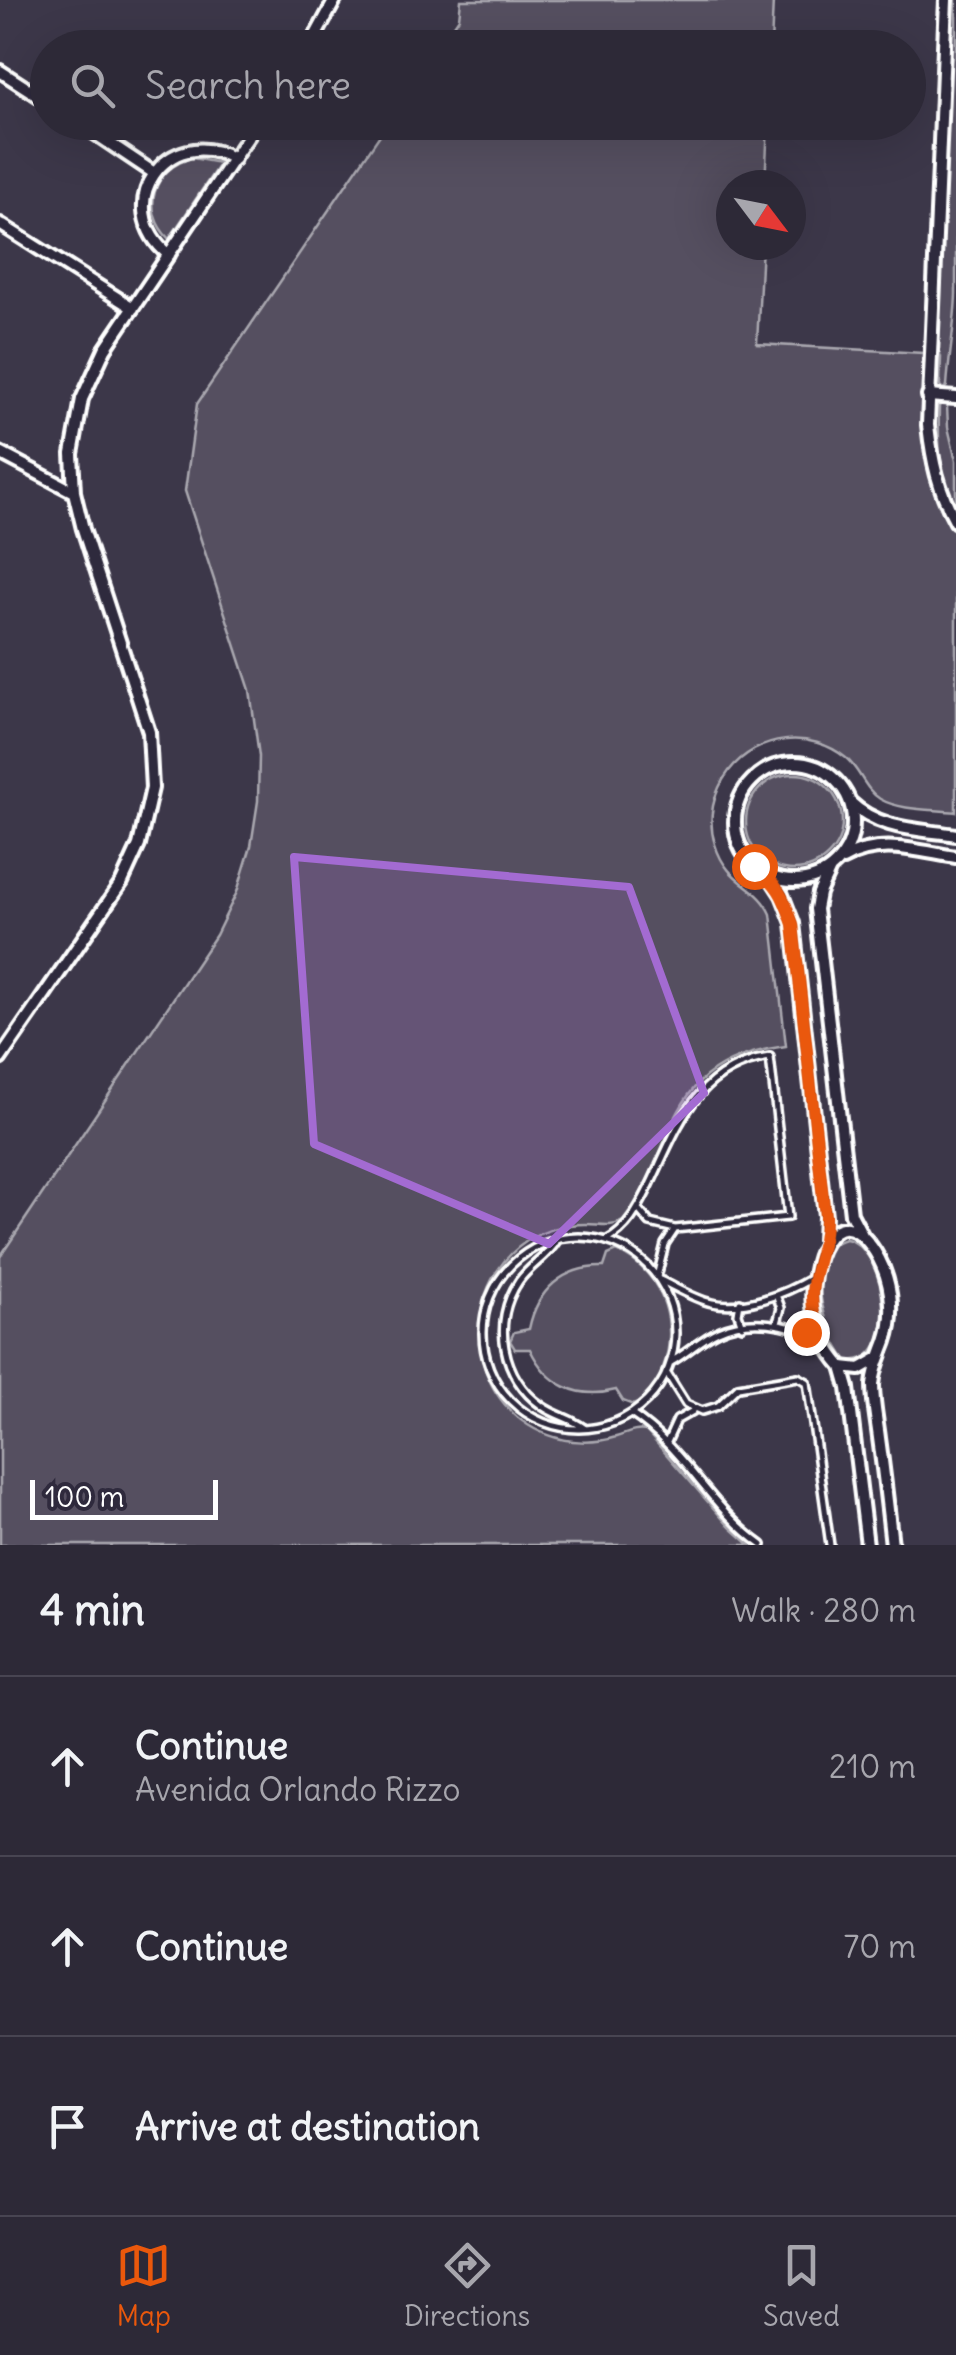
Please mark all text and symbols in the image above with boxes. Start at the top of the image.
search box [30,30,926,140]
icon: search [65,58,120,113]
text: Search here [145,62,351,109]
north arrow [716,170,806,260]
route start [732,844,778,890]
route end [784,1310,830,1356]
scale bar [30,1475,218,1520]
text: 100 m [45,1479,124,1515]
text: 4 min [40,1584,145,1636]
text: Walk · 280 m [731,1590,916,1631]
text: Continue [135,1722,288,1769]
icon: ahead [40,1739,95,1794]
text: 210 m [829,1746,916,1787]
text: Avenida Orlando Rizzo [135,1769,461,1810]
icon: ahead [40,1919,95,1974]
text: Continue [135,1923,288,1970]
text: 70 m [844,1926,916,1967]
icon: arrive [40,2099,95,2154]
text: Arrive at destination [135,2103,480,2150]
tab: Map [116,2238,171,2334]
tab: Directions [404,2238,530,2334]
tab: Saved [763,2238,840,2334]

